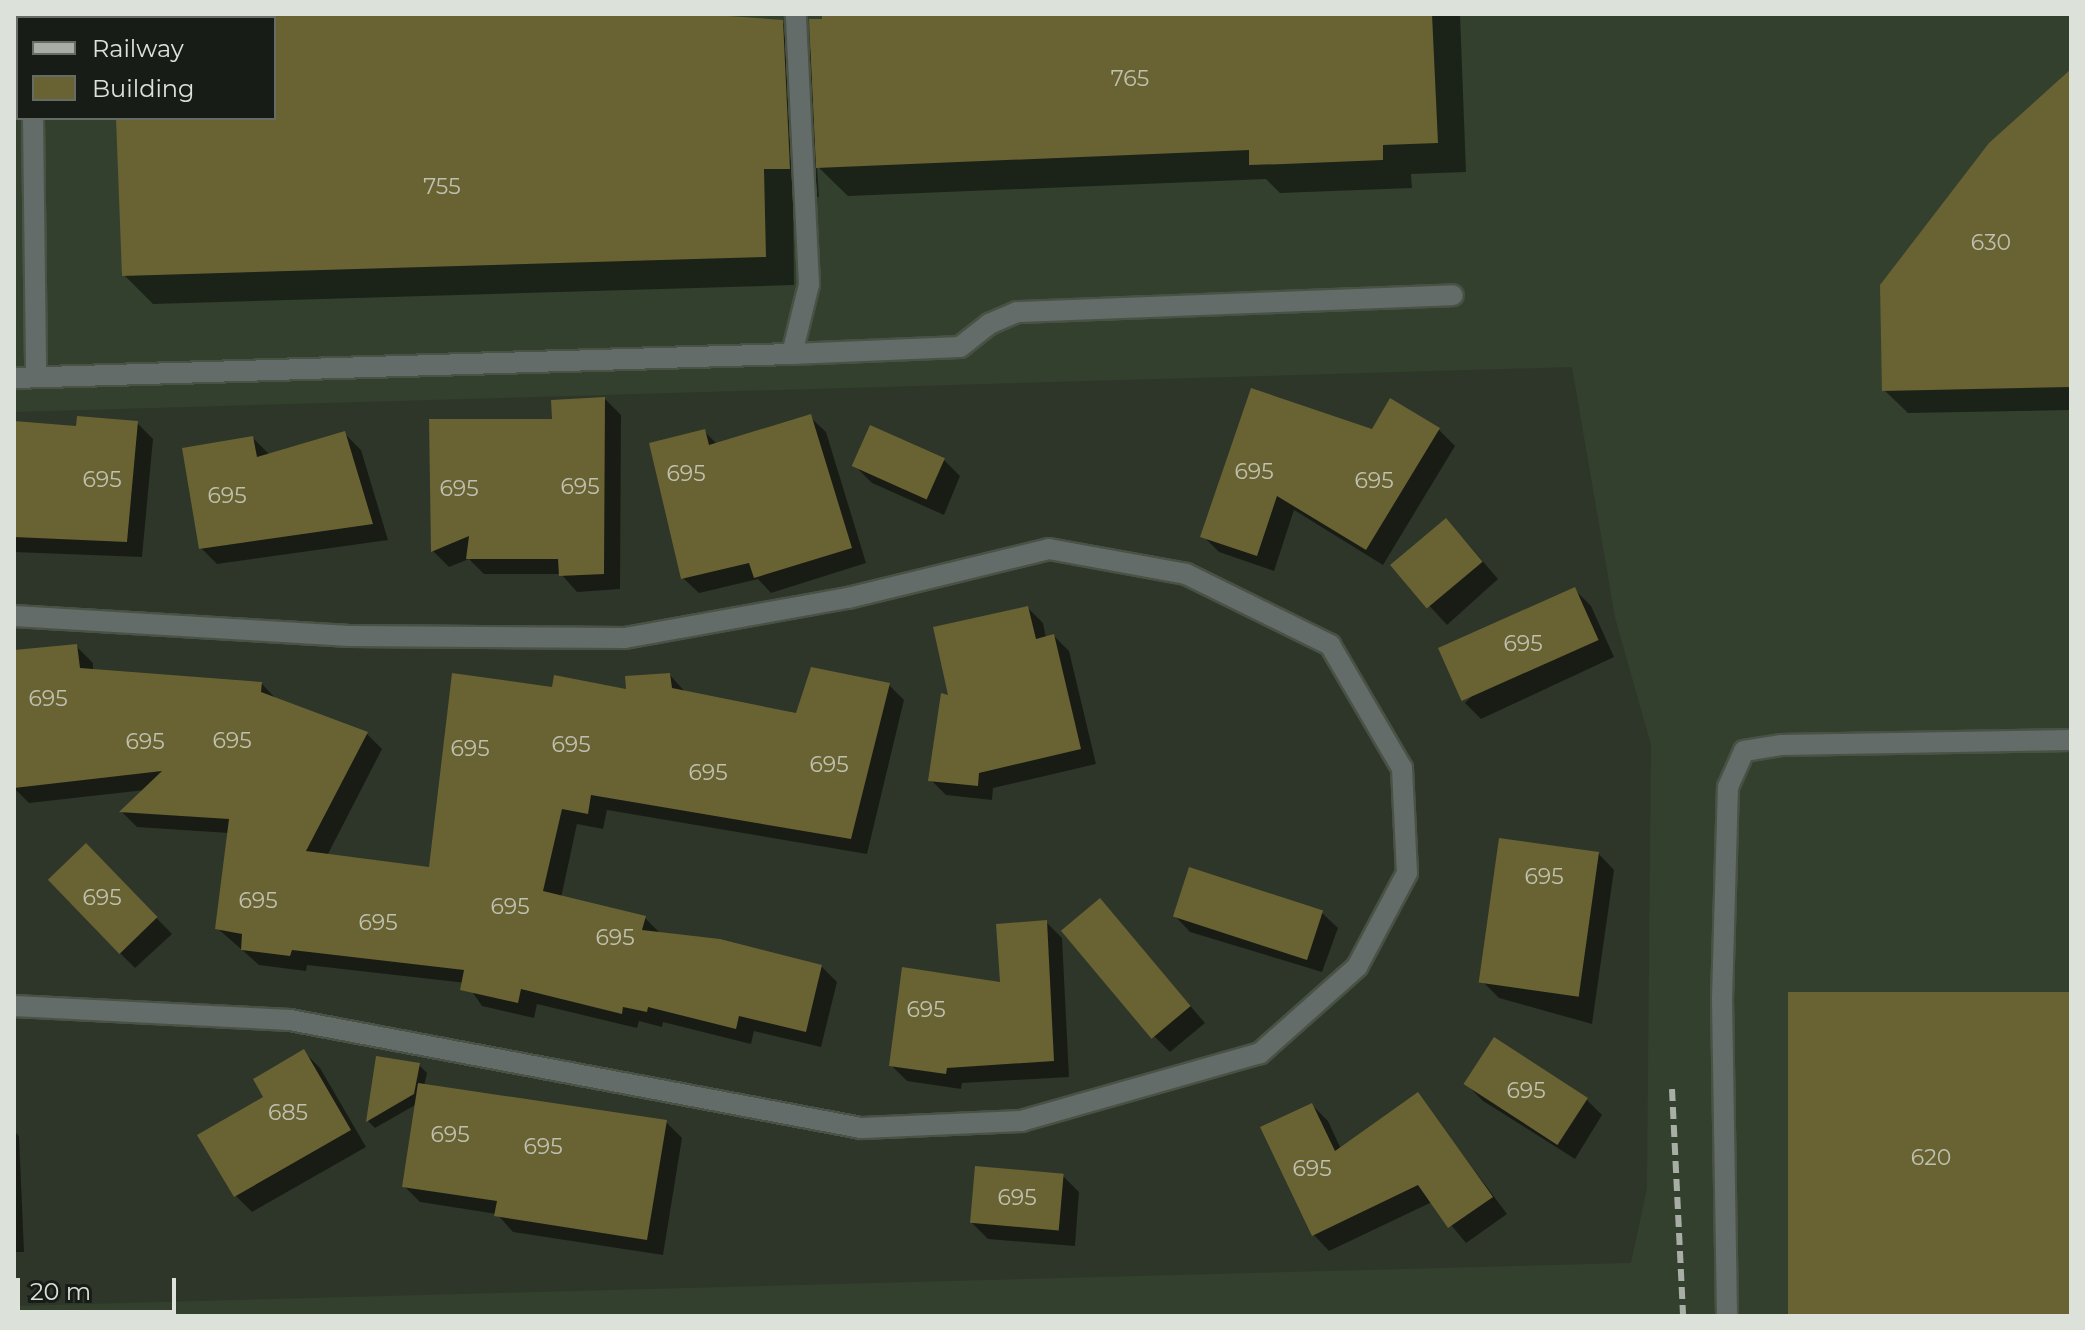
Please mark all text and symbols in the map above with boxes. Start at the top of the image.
legend [16,16,276,120]
text: Railway [92,34,184,63]
house number: 765 [1111,66,1149,92]
text: Building [92,74,195,103]
house number: 755 [423,174,461,200]
house number: 630 [1971,230,2011,256]
house number: 695 [1234,459,1274,485]
house number: 695 [666,461,706,487]
house number: 695 [82,467,122,493]
house number: 695 [1354,468,1394,494]
house number: 695 [560,474,600,500]
house number: 695 [439,476,479,502]
house number: 695 [207,483,247,509]
house number: 695 [1503,631,1543,657]
house number: 695 [28,686,68,712]
house number: 695 [212,728,252,754]
house number: 695 [125,729,165,755]
house number: 695 [551,732,591,758]
house number: 695 [450,736,490,762]
house number: 695 [809,752,849,778]
house number: 695 [688,760,728,786]
house number: 695 [1524,864,1564,890]
house number: 695 [82,885,122,911]
house number: 695 [238,888,278,914]
house number: 695 [490,894,530,920]
house number: 695 [358,910,398,936]
house number: 695 [595,925,635,951]
house number: 695 [906,997,946,1023]
house number: 695 [1506,1078,1546,1104]
house number: 685 [268,1100,308,1126]
house number: 695 [430,1122,470,1148]
house number: 695 [523,1134,563,1160]
house number: 620 [1911,1145,1951,1171]
house number: 695 [1292,1156,1332,1182]
house number: 695 [997,1185,1037,1211]
scale bar [20,1262,180,1312]
text: 20 m [30,1277,91,1306]

